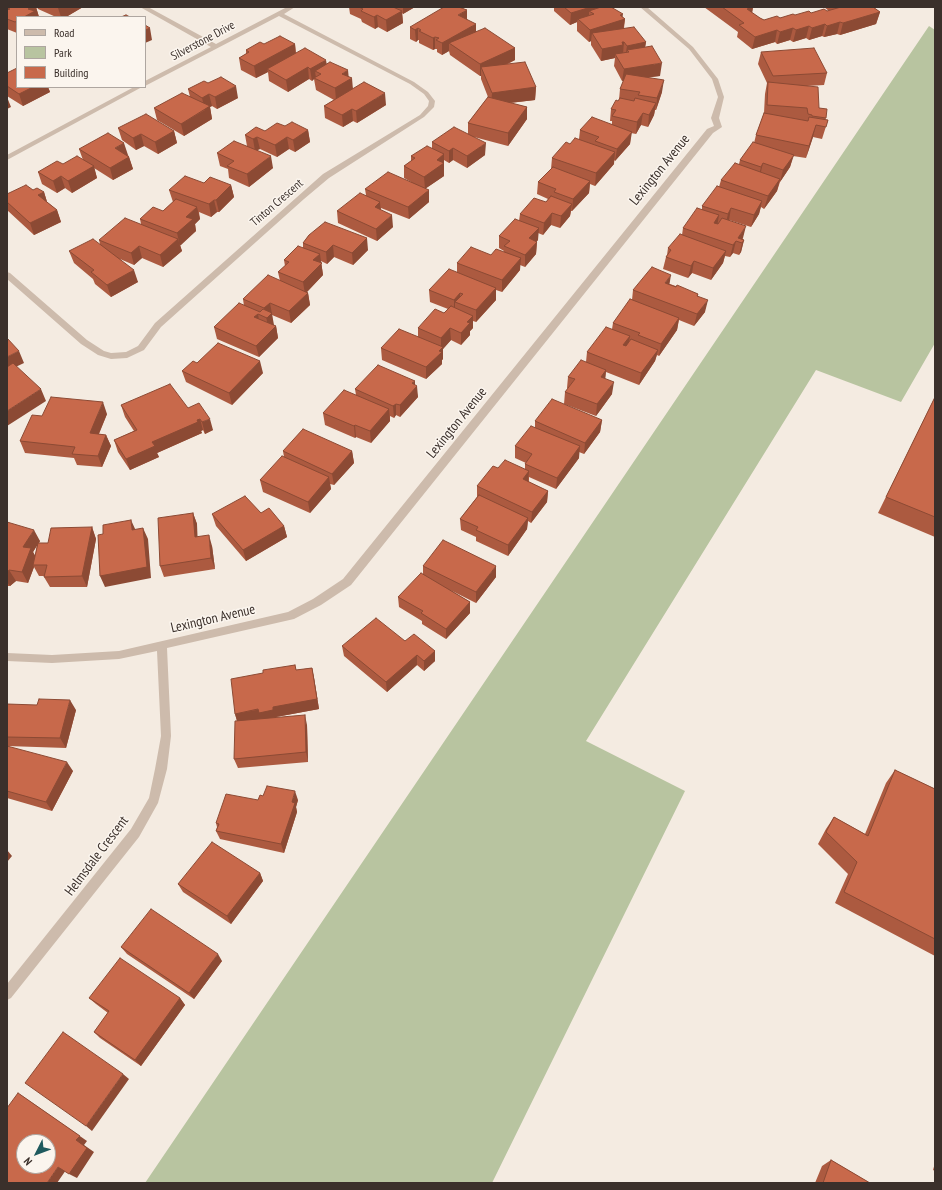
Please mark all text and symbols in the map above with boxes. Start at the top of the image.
legend [16,16,146,88]
street label: Silverstone Drive [169,18,237,64]
text: Road [54,25,74,40]
text: Park [54,45,72,60]
text: Building [54,65,89,80]
street label: Lexington Avenue [626,131,694,209]
street label: Tinton Crescent [248,176,306,230]
street label: Lexington Avenue [423,384,491,462]
street label: Lexington Avenue [169,601,257,637]
street label: Helmsdale Crescent [62,813,132,899]
north arrow [16,1134,56,1174]
text: N [21,1154,35,1168]

